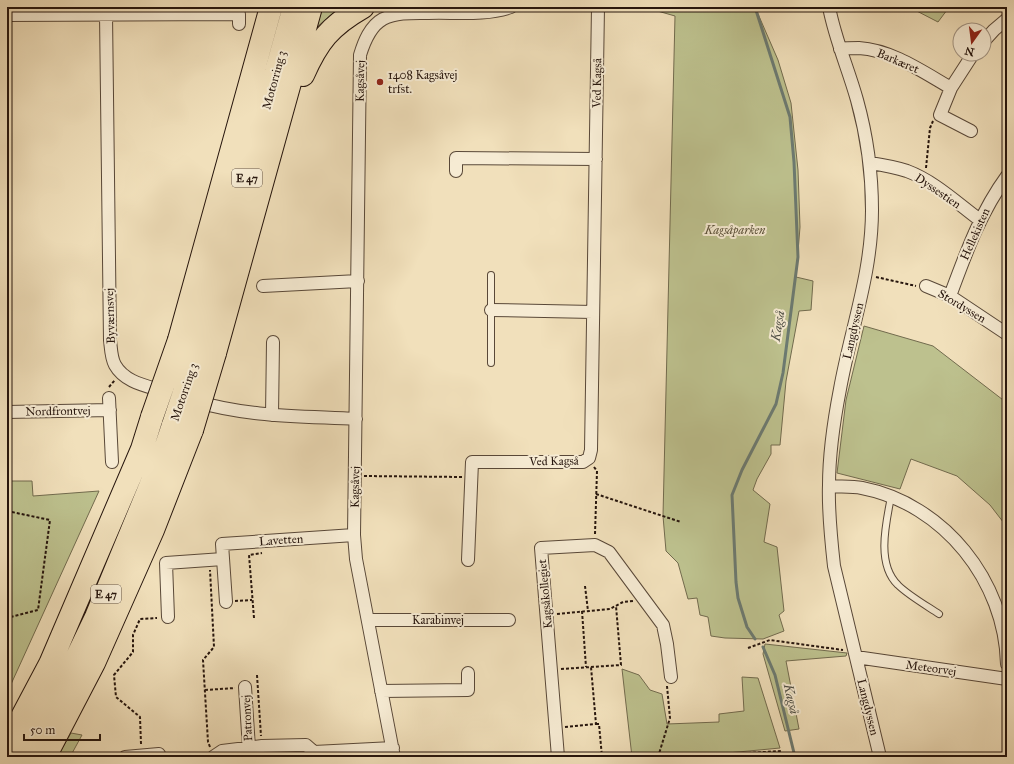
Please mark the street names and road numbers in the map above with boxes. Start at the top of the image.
street label: Barkæret [875,46,922,76]
street label: Motorring 3 [259,49,290,111]
street label: Ved Kagså [590,57,605,109]
street label: Kagsåvej [353,60,368,102]
road number: E 47 [232,169,262,187]
street label: Dyssestien [912,171,964,212]
street label: Hellekisten [957,205,993,262]
street label: Stordyssen [935,286,989,326]
street label: Byværnsvej [102,288,118,344]
street label: Langdyssen [840,301,867,361]
street label: Motorring 3 [168,361,201,423]
street label: Nordfrontvej [25,403,91,419]
street label: Ved Kagså [528,454,580,469]
street label: Kagsåvej [348,466,363,508]
street label: Lavetten [258,531,304,549]
street label: Kagsåkollegiet [535,558,556,629]
road number: E 47 [91,585,121,603]
street label: Karabinvej [412,613,464,627]
street label: Meteorvej [905,658,957,678]
street label: Langdyssen [853,677,882,737]
street label: Patronvej [239,694,255,742]

